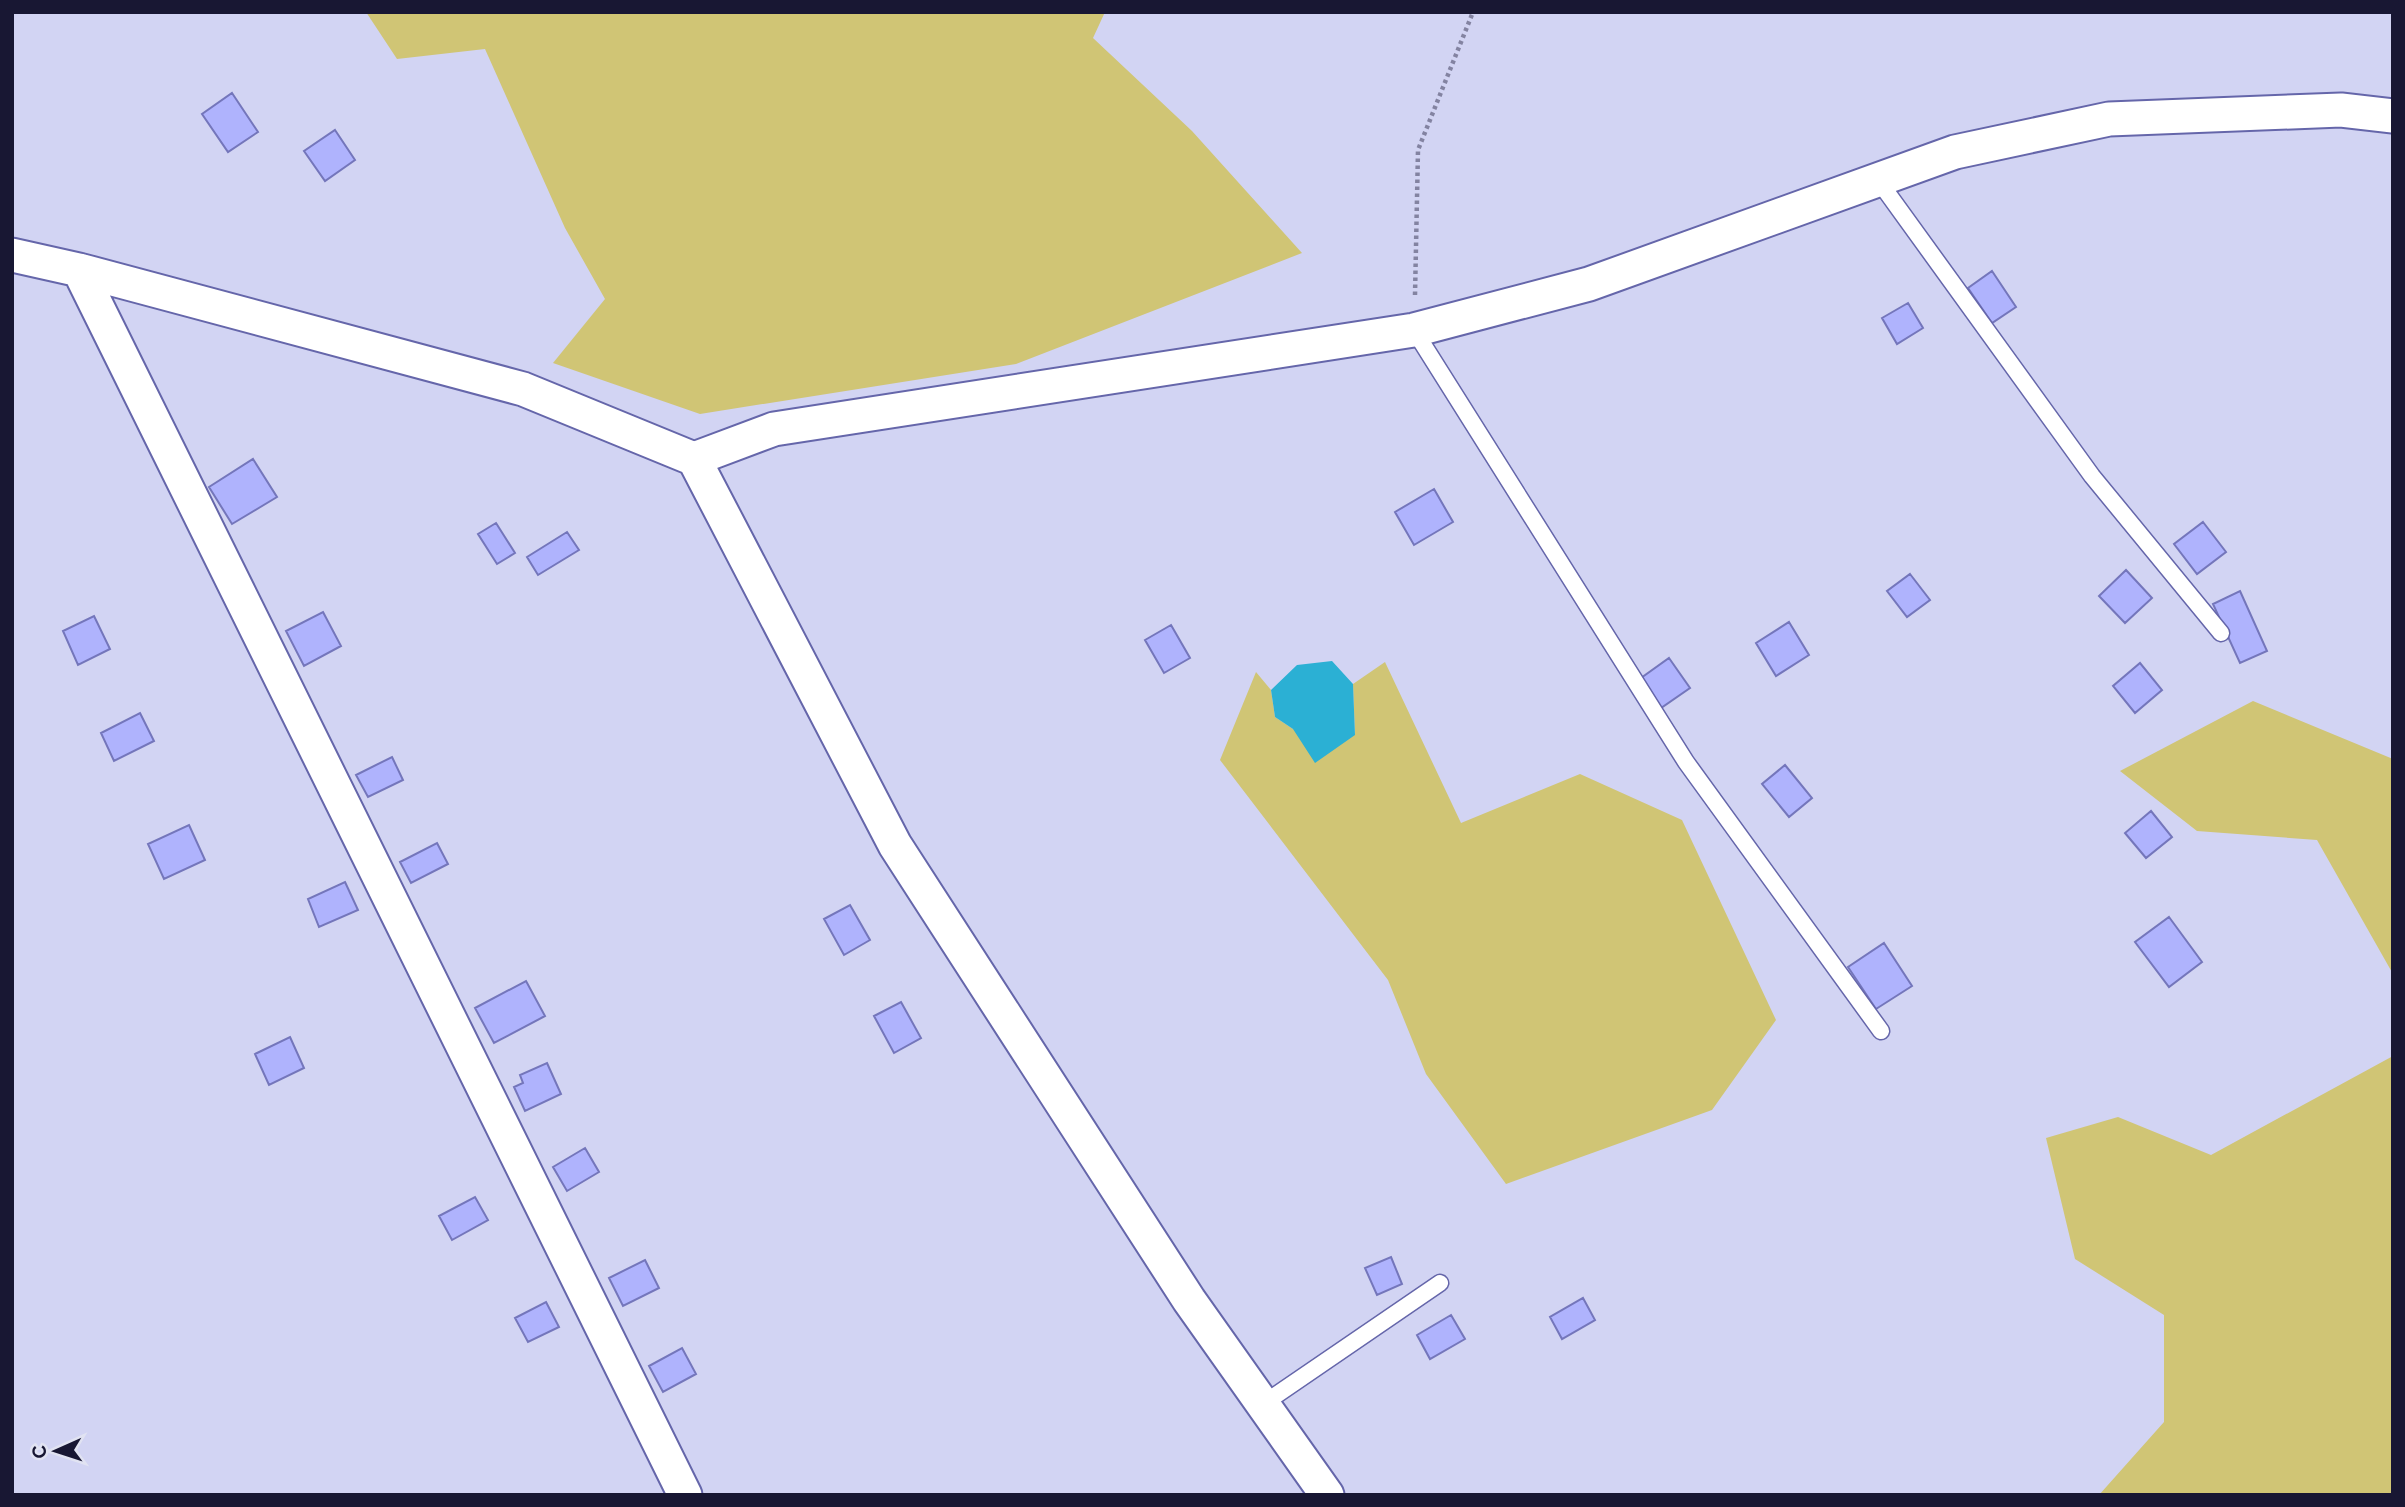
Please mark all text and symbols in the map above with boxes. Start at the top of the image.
north arrow [21,1416,91,1486]
text: С [28,1445,50,1459]

